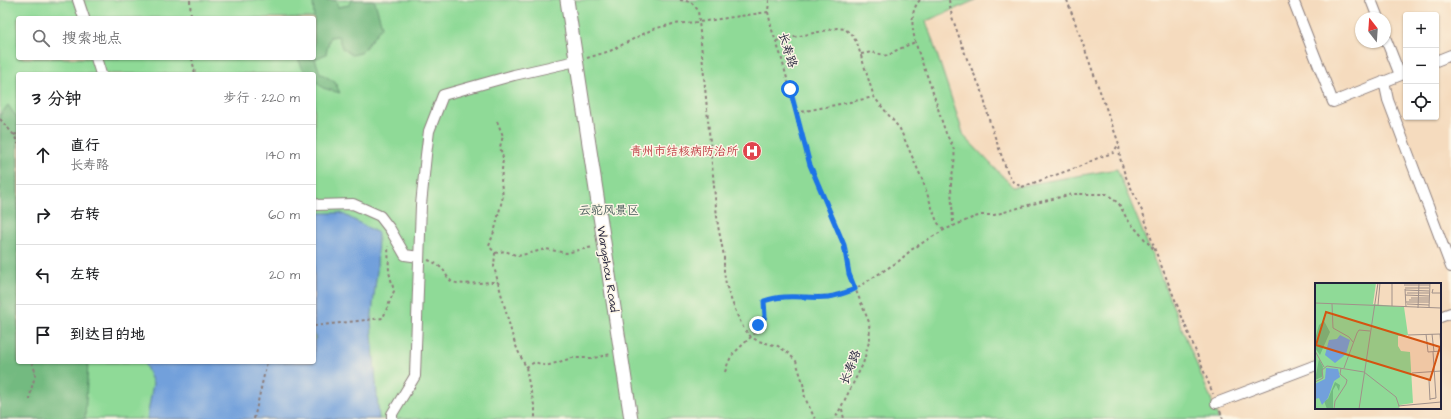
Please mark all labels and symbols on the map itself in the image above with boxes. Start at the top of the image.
north arrow [1355,12,1391,48]
street label: 长寿路 [774,30,801,70]
route start [781,80,799,98]
hospital icon: 青州市结核病防治所 [741,140,763,162]
place label: 青州市结核病防治所 [630,143,739,160]
park label: 云驼风景区 [579,202,639,219]
street label: Wangshou Road [591,225,623,313]
inset map [1315,283,1441,409]
route end [749,316,767,334]
street label: 长寿路 [836,347,865,387]

